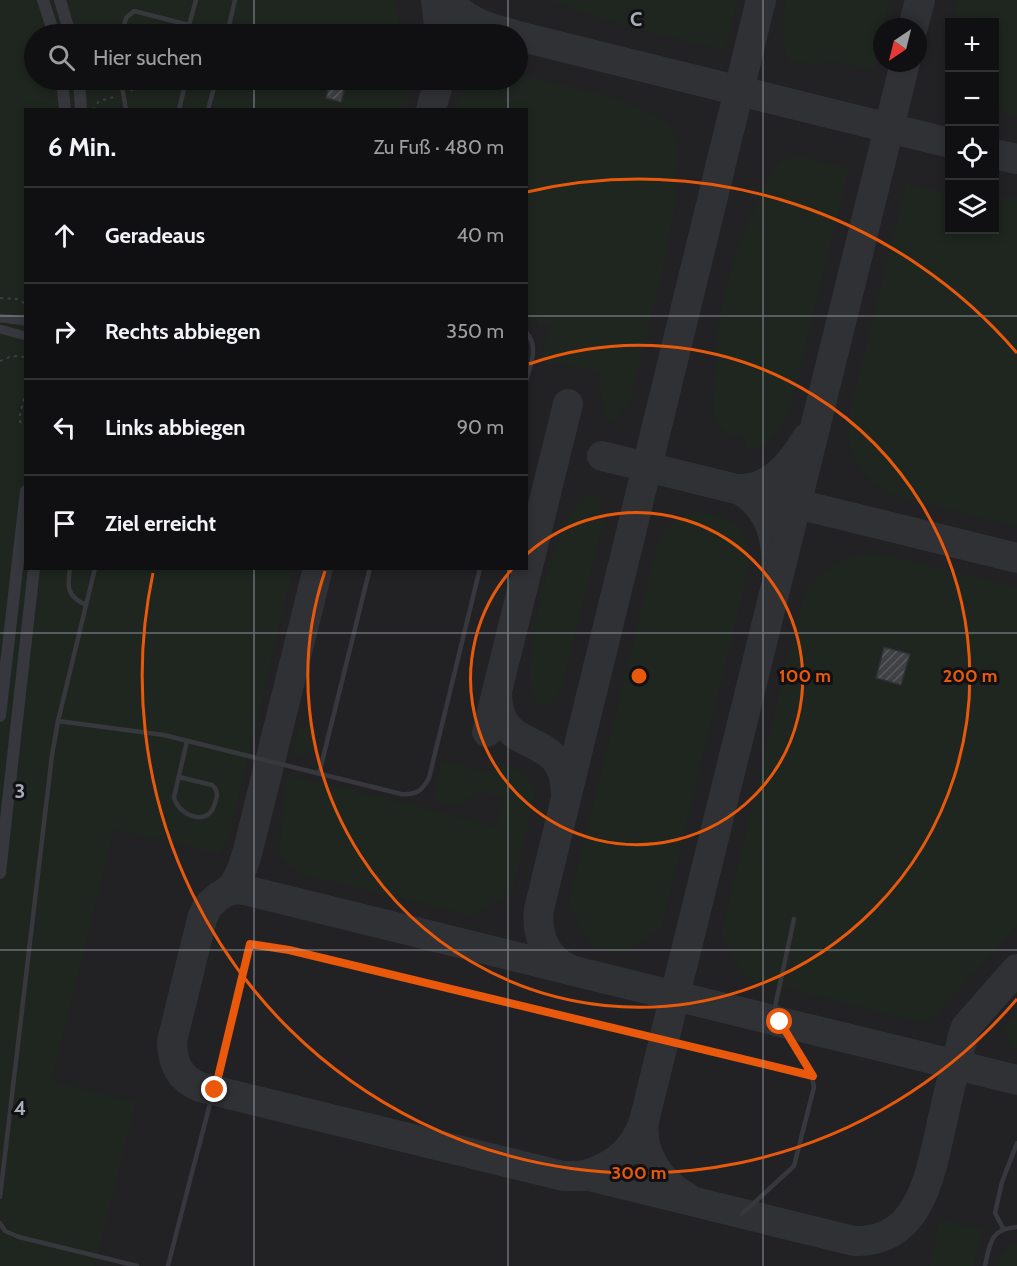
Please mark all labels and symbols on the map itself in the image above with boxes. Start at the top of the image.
text: C [630,7,642,31]
north arrow [873,18,927,72]
text: 100 m [779,665,831,687]
text: 200 m [943,665,997,687]
centre of rings [629,666,649,686]
text: 3 [15,779,25,803]
route start [766,1008,792,1034]
route end [201,1076,227,1102]
text: 4 [14,1096,26,1120]
text: 300 m [612,1162,666,1184]

